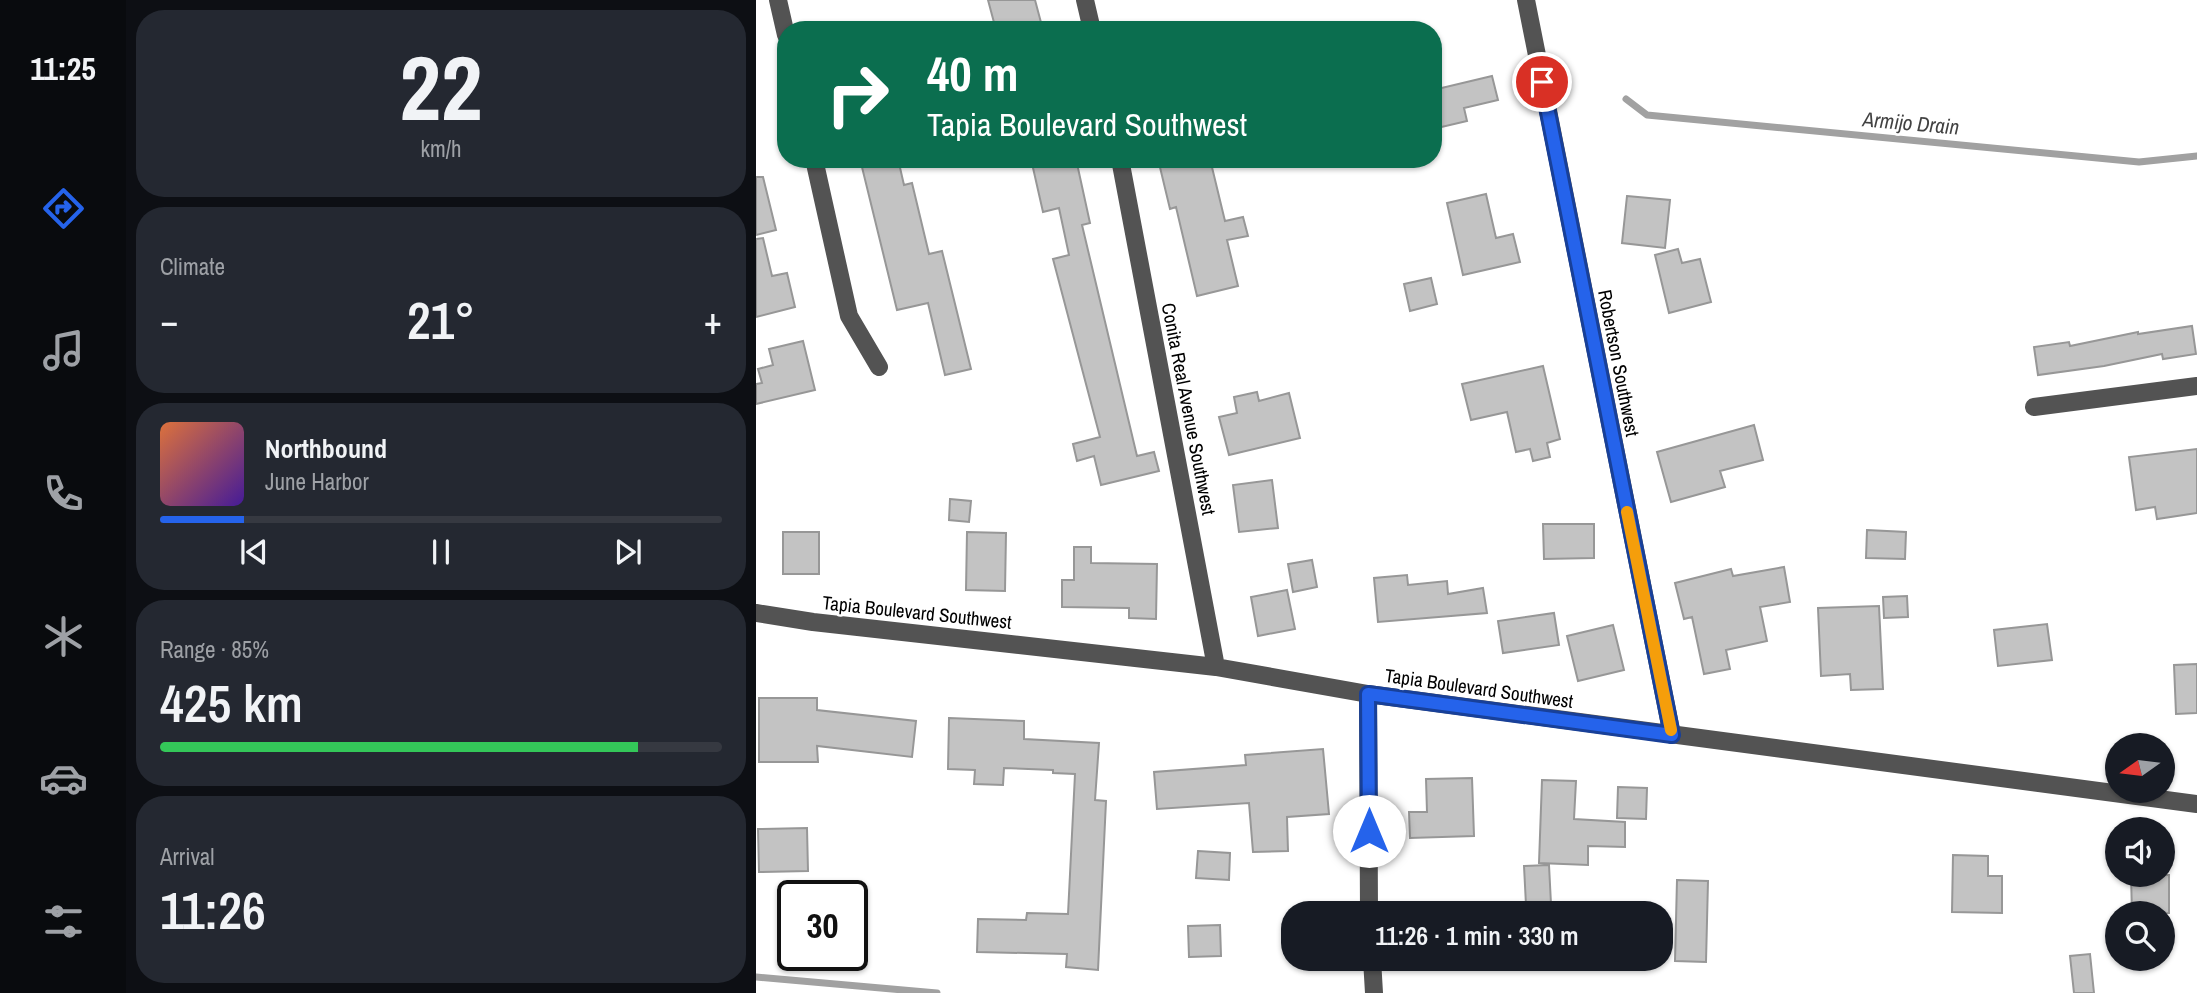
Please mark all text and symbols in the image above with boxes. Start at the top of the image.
text: 22 [400,26,483,148]
text: 40 m [927,40,1019,106]
text: 11:25 [30,47,96,90]
icon: right [812,49,903,140]
pin [1512,52,1572,112]
icon: arrive [1523,63,1561,101]
text: Tapia Boulevard Southwest [927,103,1247,146]
water label: Armijo Drain [1861,104,1960,142]
text: km/h [421,133,461,164]
icon: directions [39,184,88,233]
text: Climate [160,251,225,282]
text: 21° [407,285,475,355]
street label: Robertson Southwest [1592,287,1646,439]
text: − [160,295,178,346]
text: + [704,295,722,346]
street label: Conita Real Avenue Southwest [1156,301,1222,518]
icon: music [39,326,88,375]
text: Northbound [265,431,387,466]
text: June Harbor [265,466,369,497]
icon: phone [39,469,88,518]
icon: previous [235,533,273,571]
icon: pause [422,533,460,571]
icon: next [609,533,647,571]
street label: Tapia Boulevard Southwest [821,589,1013,635]
icon: climate [39,612,88,661]
text: Range · 85% [160,634,269,665]
street label: Tapia Boulevard Southwest [1383,662,1576,714]
text: 425 km [160,668,303,738]
north arrow [2105,733,2175,803]
map controls [2105,733,2175,971]
icon: car [39,754,88,803]
position arrow [1332,794,1406,868]
button: sound [2105,817,2175,887]
text: Arrival [160,841,215,872]
text: 11:26 [160,875,266,945]
speed limit sign: 30 [777,880,868,971]
icon: filters [39,897,88,946]
button: search [2105,901,2175,971]
text: 11:26 · 1 min · 330 m [1375,918,1579,953]

